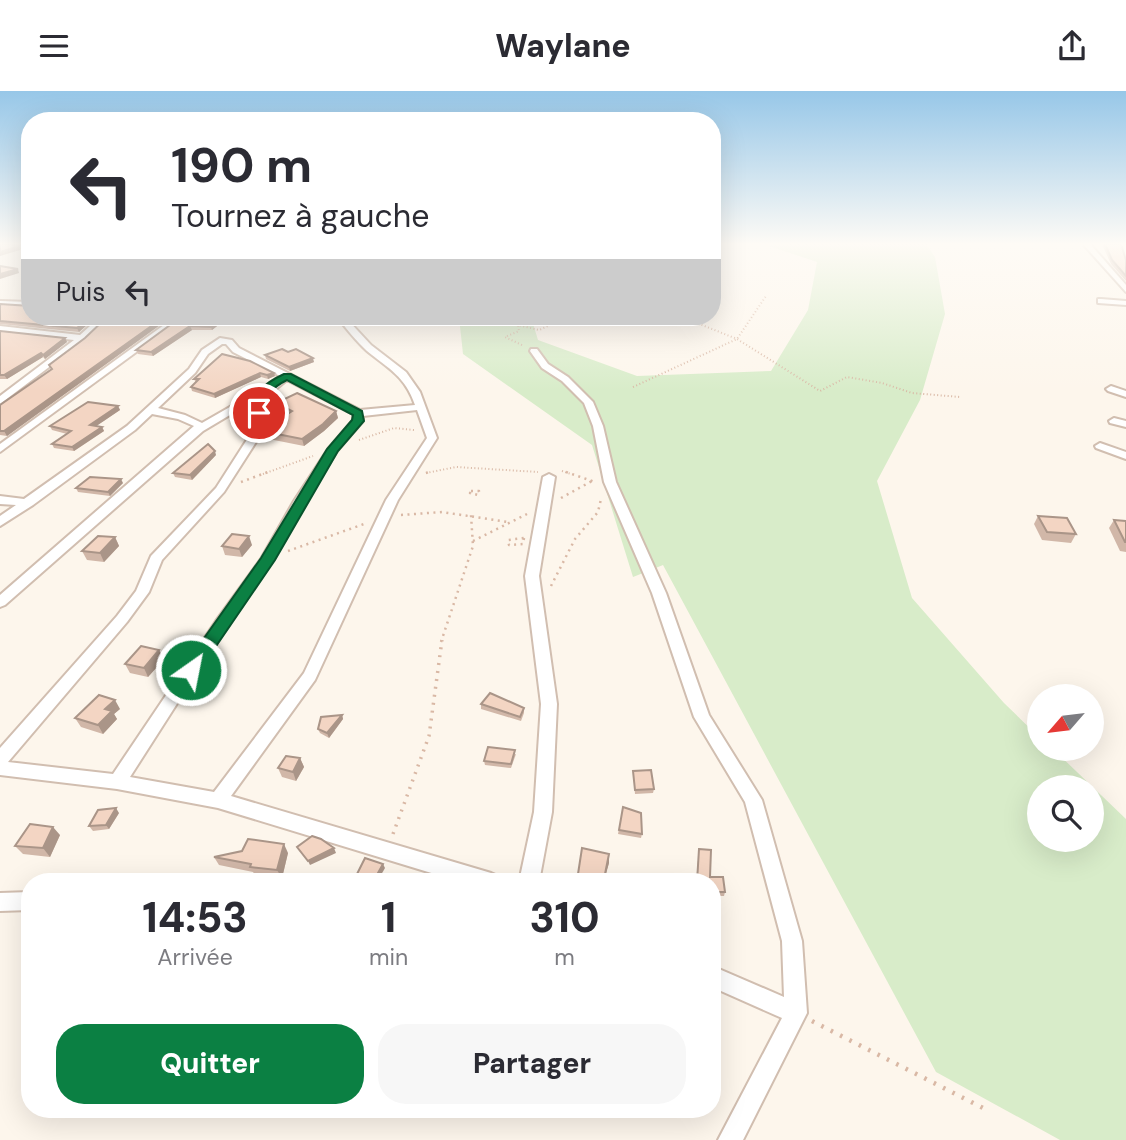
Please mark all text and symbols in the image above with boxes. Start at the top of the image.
text: Waylane [495,25,631,67]
icon: menu [35,27,73,65]
icon: share [1053,27,1091,65]
text: 190 m [171,133,312,197]
icon: left [56,140,147,231]
text: Tournez à gauche [171,195,429,237]
icon: left [119,273,157,311]
text: Puis [56,275,105,309]
pin [229,383,289,443]
icon: arrive [240,394,278,432]
position arrow [154,633,228,707]
north arrow [1027,684,1104,761]
map controls [1027,684,1104,852]
button: search [1027,775,1104,852]
text: 14:53 [142,890,248,945]
text: 1 [381,890,396,945]
text: 310 [529,890,600,945]
text: Arrivée [157,942,233,972]
text: min [369,942,408,972]
text: m [554,942,575,972]
button: Quitter [56,1024,364,1104]
button: Partager [378,1024,686,1104]

